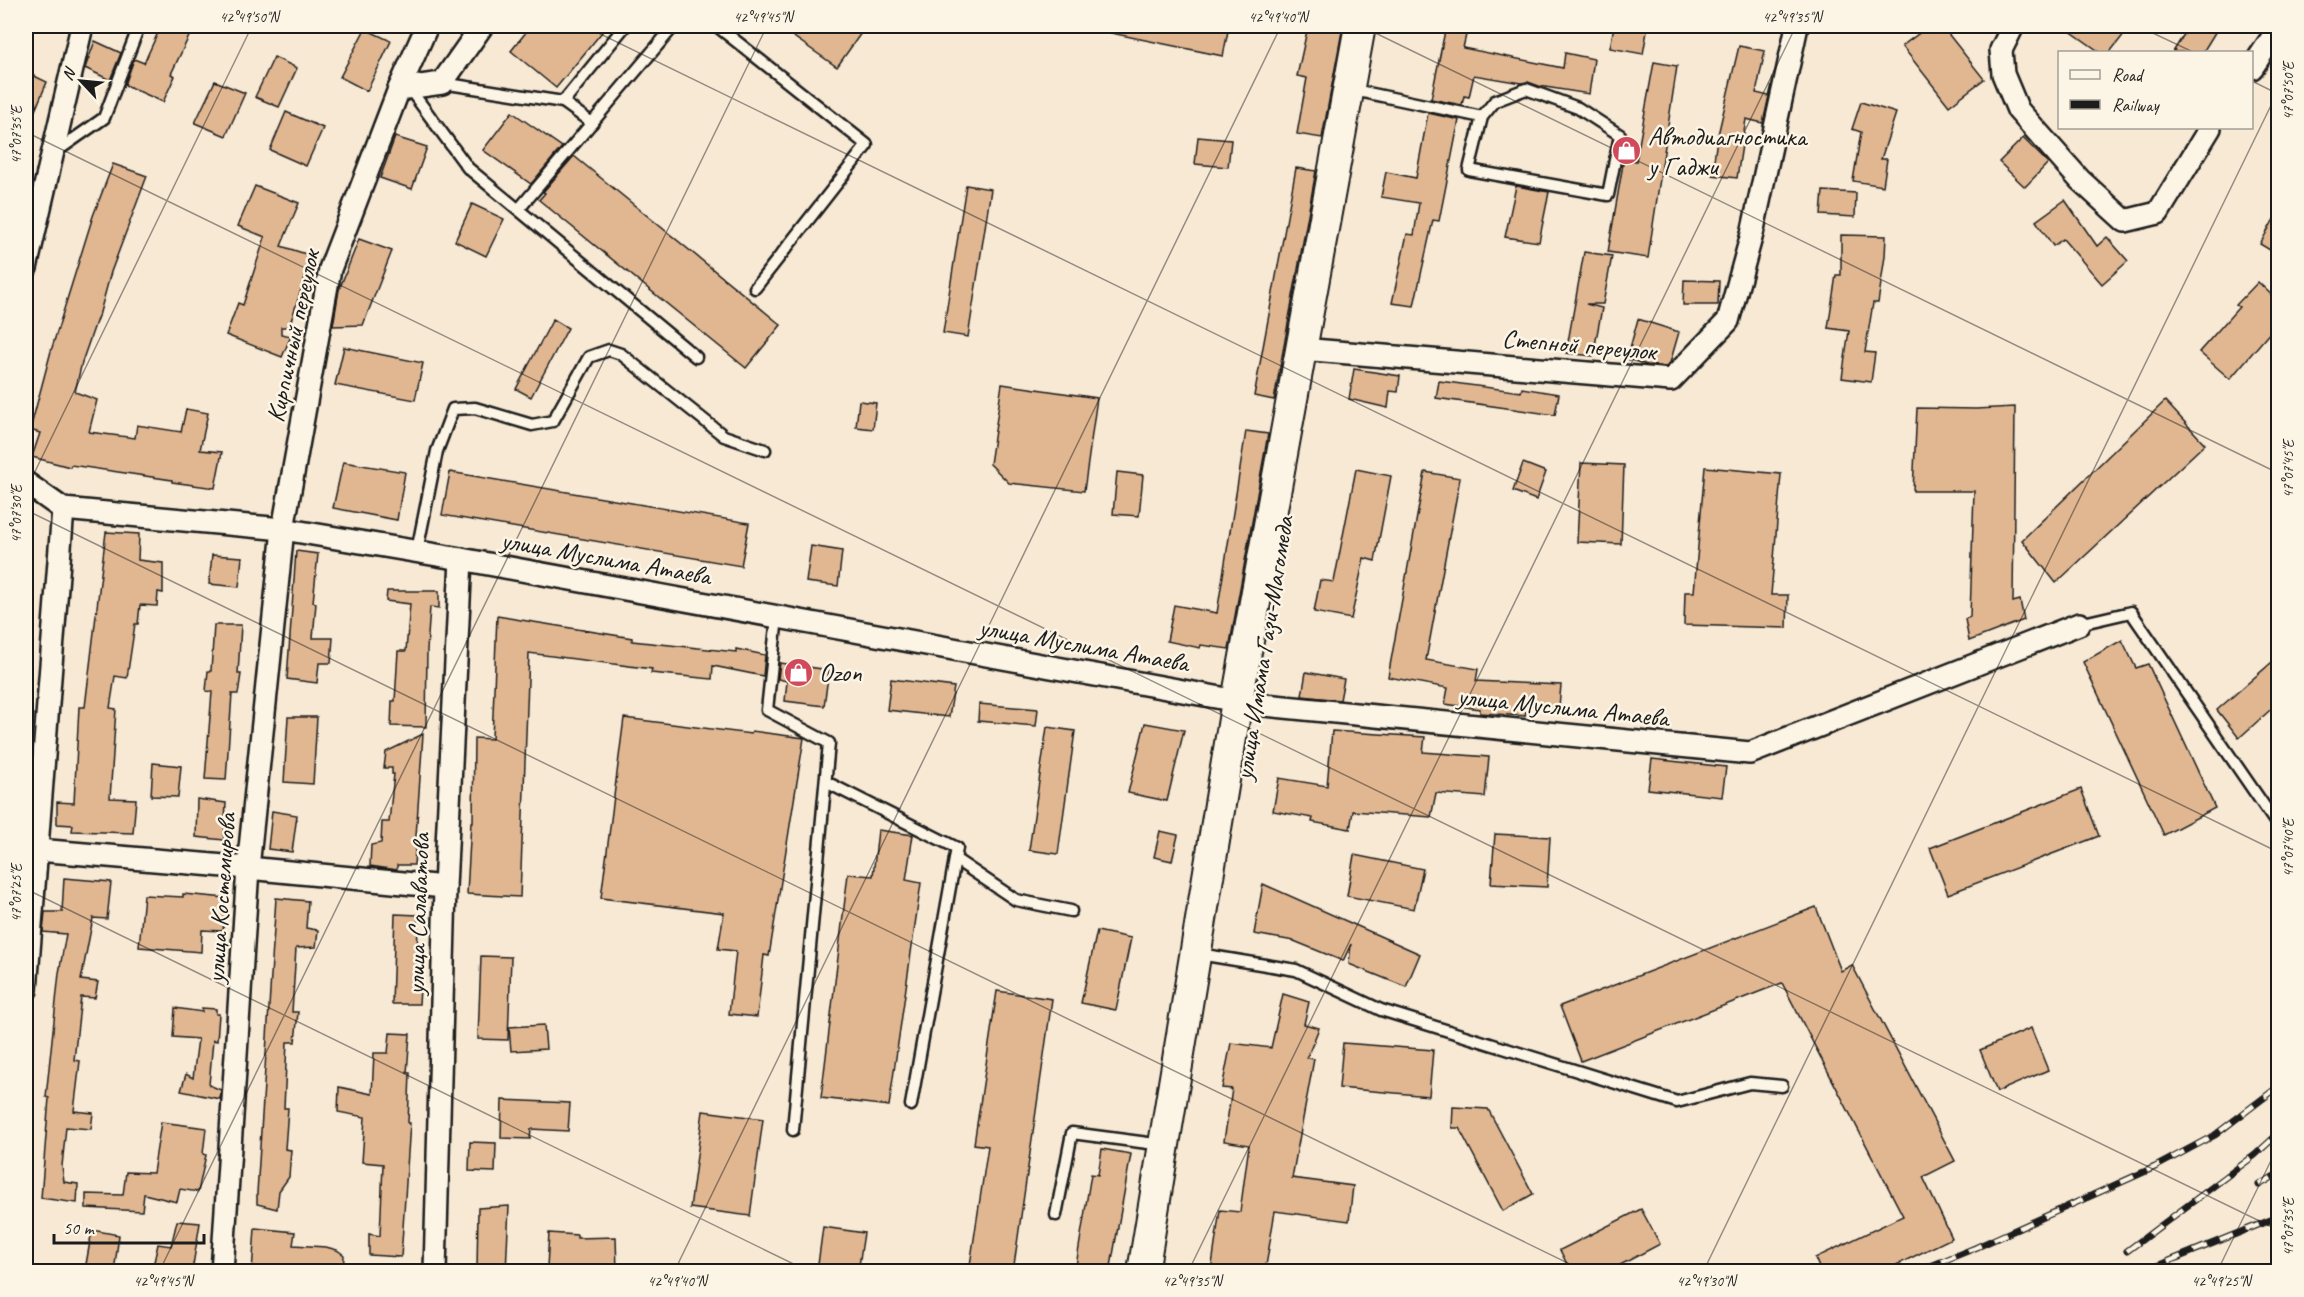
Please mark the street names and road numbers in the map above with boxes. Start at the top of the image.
street label: Кирпичный переулок [259,245,328,425]
street label: Степной переулок [1501,322,1660,368]
street label: улица Имама Гази-Магомеда [1227,512,1301,784]
street label: улица Муслима Атаева [497,523,716,593]
street label: улица Муслима Атаева [975,610,1194,680]
street label: улица Муслима Атаева [1454,679,1672,735]
street label: улица Костемирова [198,810,244,986]
street label: улица Салаватова [399,831,437,997]

